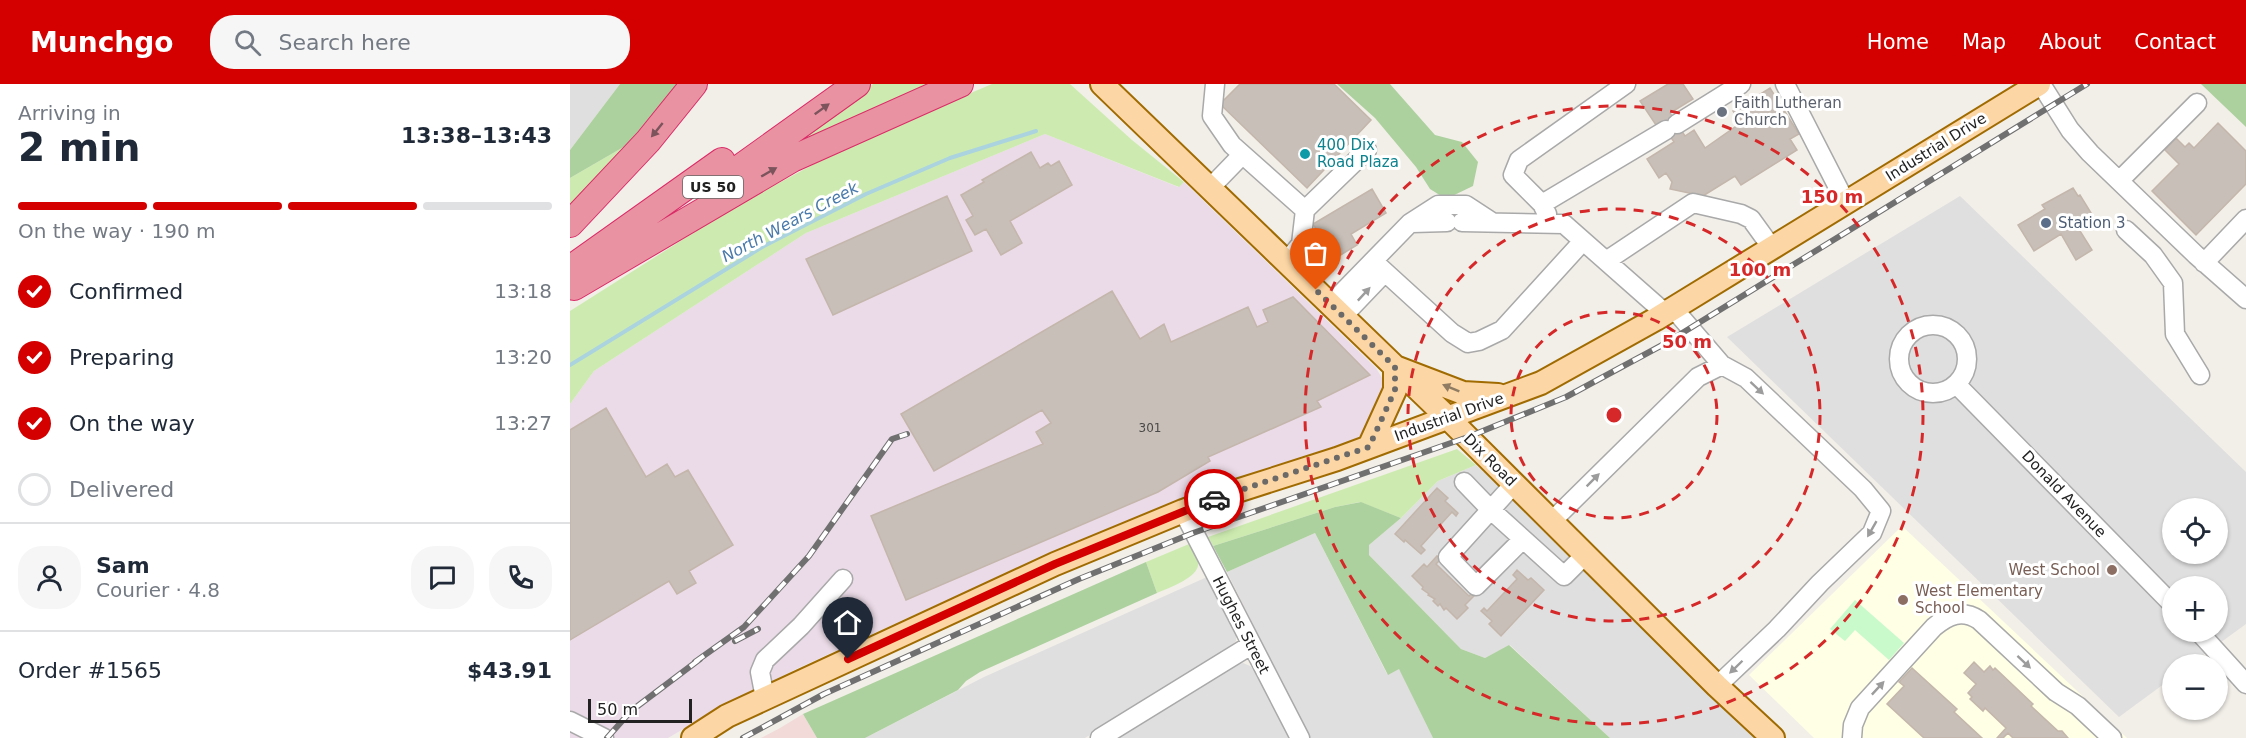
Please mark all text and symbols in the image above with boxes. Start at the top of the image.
search box [210,15,630,69]
text: Munchgo [30,26,174,59]
icon: search [231,26,264,59]
text: Search here [279,30,411,55]
text: Home [1867,30,1929,54]
text: Map [1962,30,2006,54]
text: About [2039,30,2101,54]
text: Contact [2134,30,2216,54]
place label: Faith Lutheran Church [1734,94,1842,129]
text: Arriving in [18,101,121,125]
one-way arrow [814,104,830,115]
marker: Faith Lutheran Church [1715,105,1729,119]
street label: Industrial Drive [1882,109,1990,185]
one-way arrow [651,122,664,138]
text: 13:38–13:43 [401,123,552,148]
text: 2 min [18,125,140,170]
place label: 400 Dix Road Plaza [1317,136,1399,171]
marker: 400 Dix Road Plaza [1298,147,1312,161]
one-way arrow [761,167,778,177]
road number: US 50 [683,176,743,198]
water label: North Wears Creek [718,178,862,266]
text: 150 m [1801,186,1863,207]
place label: Station 3 [2058,214,2126,232]
marker: Station 3 [2039,216,2053,230]
text: On the way · 190 m [18,219,216,243]
pin [1290,228,1341,290]
icon: bag [1299,237,1332,270]
text: 100 m [1729,259,1791,280]
icon: check [18,275,51,308]
text: Confirmed [69,279,183,304]
text: 13:18 [494,279,552,303]
one-way arrow [1357,287,1370,302]
text: 50 m [1662,331,1712,352]
icon: check [18,341,51,374]
text: Preparing [69,345,175,370]
text: 13:20 [494,345,552,369]
one-way arrow [1749,381,1764,394]
one-way arrow [1441,383,1459,393]
street label: Industrial Drive [1392,389,1506,445]
centre of rings [1604,405,1624,425]
icon: check [18,407,51,440]
text: On the way [69,411,195,436]
text: 13:27 [494,411,552,435]
house number: 301 [1139,421,1161,435]
street label: Dix Road [1460,430,1520,490]
street label: Donald Avenue [2018,447,2110,541]
courier [1184,469,1244,529]
one-way arrow [1586,474,1600,488]
text: Delivered [69,477,174,502]
icon: car [1198,483,1231,516]
map controls [2162,498,2228,720]
button: locate [2162,498,2228,564]
one-way arrow [1867,521,1877,538]
button: person [18,546,81,609]
button: chat [411,546,474,609]
button: phone [489,546,552,609]
text: Sam [96,553,150,578]
place label: West School [2009,561,2100,579]
marker: West School [2105,563,2119,577]
street label: Hughes Street [1209,573,1273,677]
button: + [2162,576,2228,642]
text: Courier · 4.8 [96,578,220,602]
place label: West Elementary School [1915,582,2043,617]
marker: West Elementary School [1896,593,1910,607]
pin [822,597,873,659]
icon: home [831,606,864,639]
button: − [2162,654,2228,720]
one-way arrow [2017,655,2032,669]
text: Order #1565 [18,658,162,683]
text: $43.91 [467,658,552,683]
one-way arrow [1730,660,1744,674]
one-way arrow [1871,681,1884,696]
scale bar [588,696,692,724]
text: 50 m [597,700,638,719]

